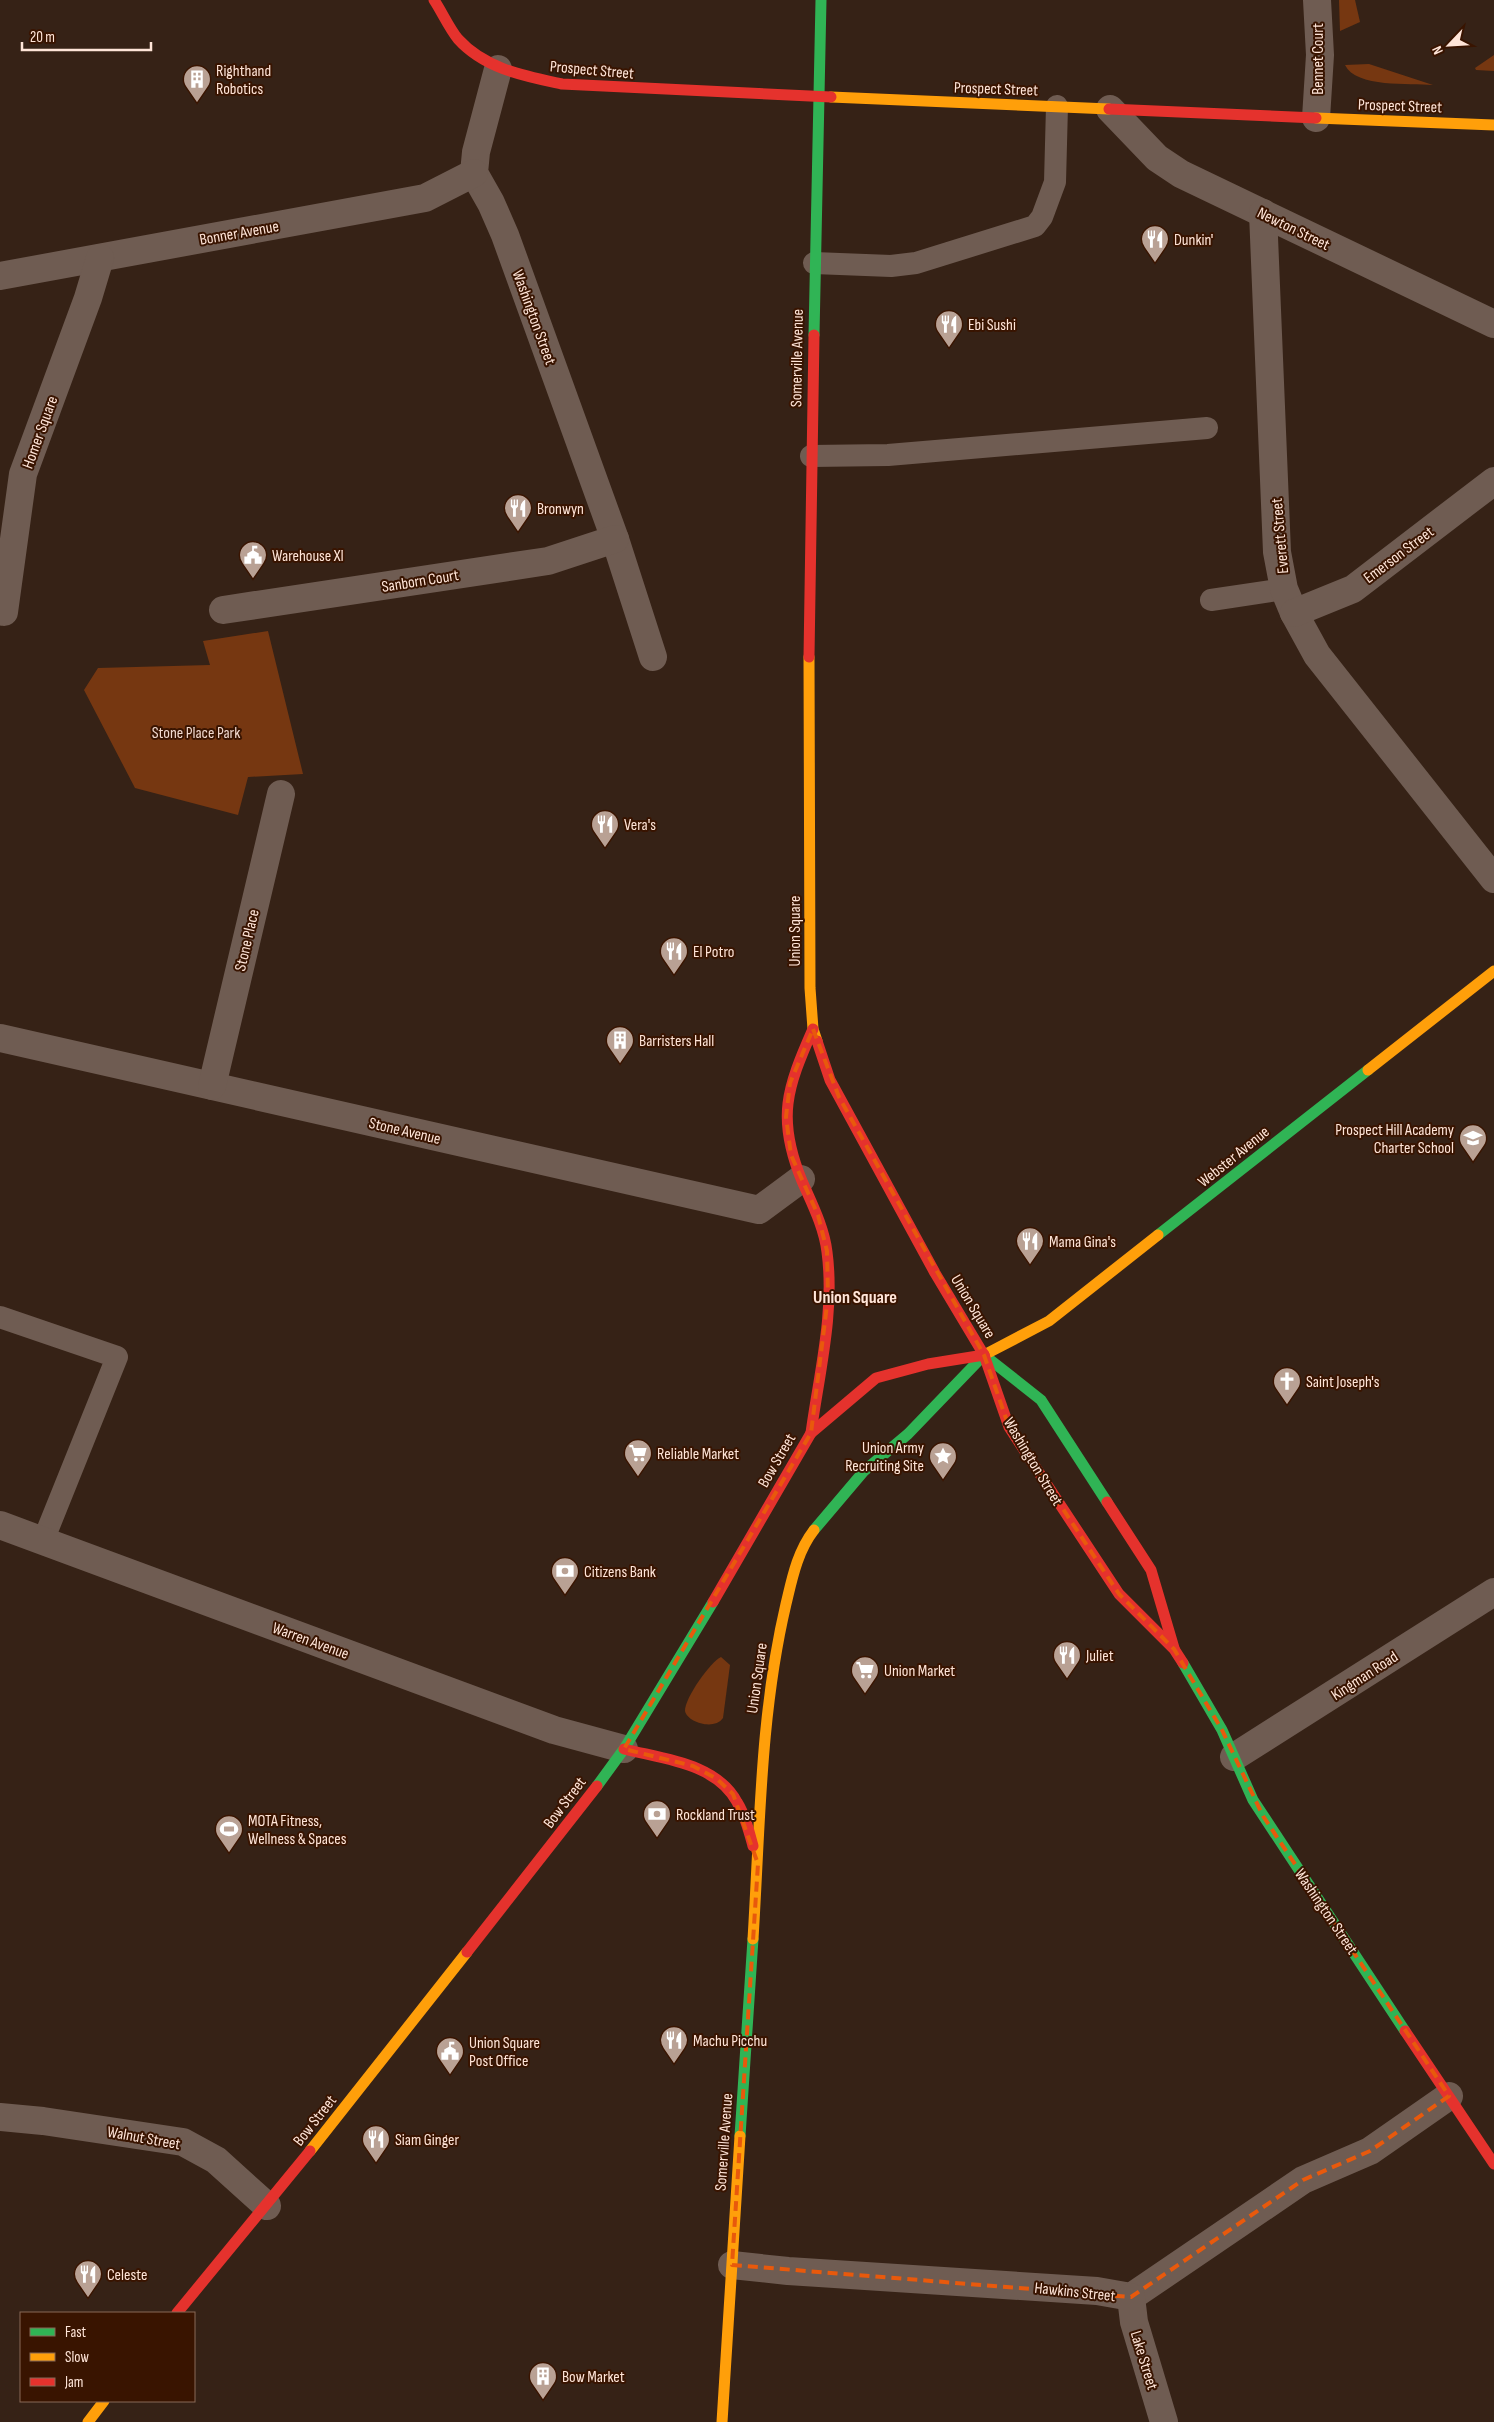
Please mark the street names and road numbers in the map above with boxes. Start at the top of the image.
street label: Bennet Court [1309,23,1328,95]
street label: Prospect Street [549,57,635,84]
street label: Prospect Street [954,79,1038,100]
street label: Prospect Street [1358,96,1442,117]
street label: Newton Street [1254,204,1333,255]
street label: Bonner Avenue [198,217,280,250]
street label: Washington Street [508,268,560,368]
street label: Somerville Avenue [787,309,808,407]
street label: Homer Square [19,394,62,471]
street label: Everett Street [1268,497,1293,574]
street label: Emerson Street [1360,523,1438,588]
street label: Sanborn Court [380,566,460,597]
street label: Union Square [786,896,805,966]
street label: Stone Place [231,908,264,973]
street label: Stone Avenue [367,1114,442,1149]
street label: Webster Avenue [1194,1123,1273,1192]
street label: Union Square [946,1271,999,1342]
street label: Washington Street [999,1414,1067,1509]
street label: Bow Street [754,1430,800,1491]
street label: Warren Avenue [270,1619,351,1664]
street label: Union Square [743,1642,772,1715]
street label: Kingman Road [1328,1648,1402,1705]
street label: Bow Street [540,1774,591,1832]
street label: Washington Street [1290,1865,1361,1958]
street label: Bow Street [290,2092,341,2150]
street label: Somerville Avenue [712,2092,737,2192]
street label: Walnut Street [106,2123,182,2154]
street label: Hawkins Street [1033,2279,1116,2306]
street label: Lake Street [1126,2329,1162,2392]

